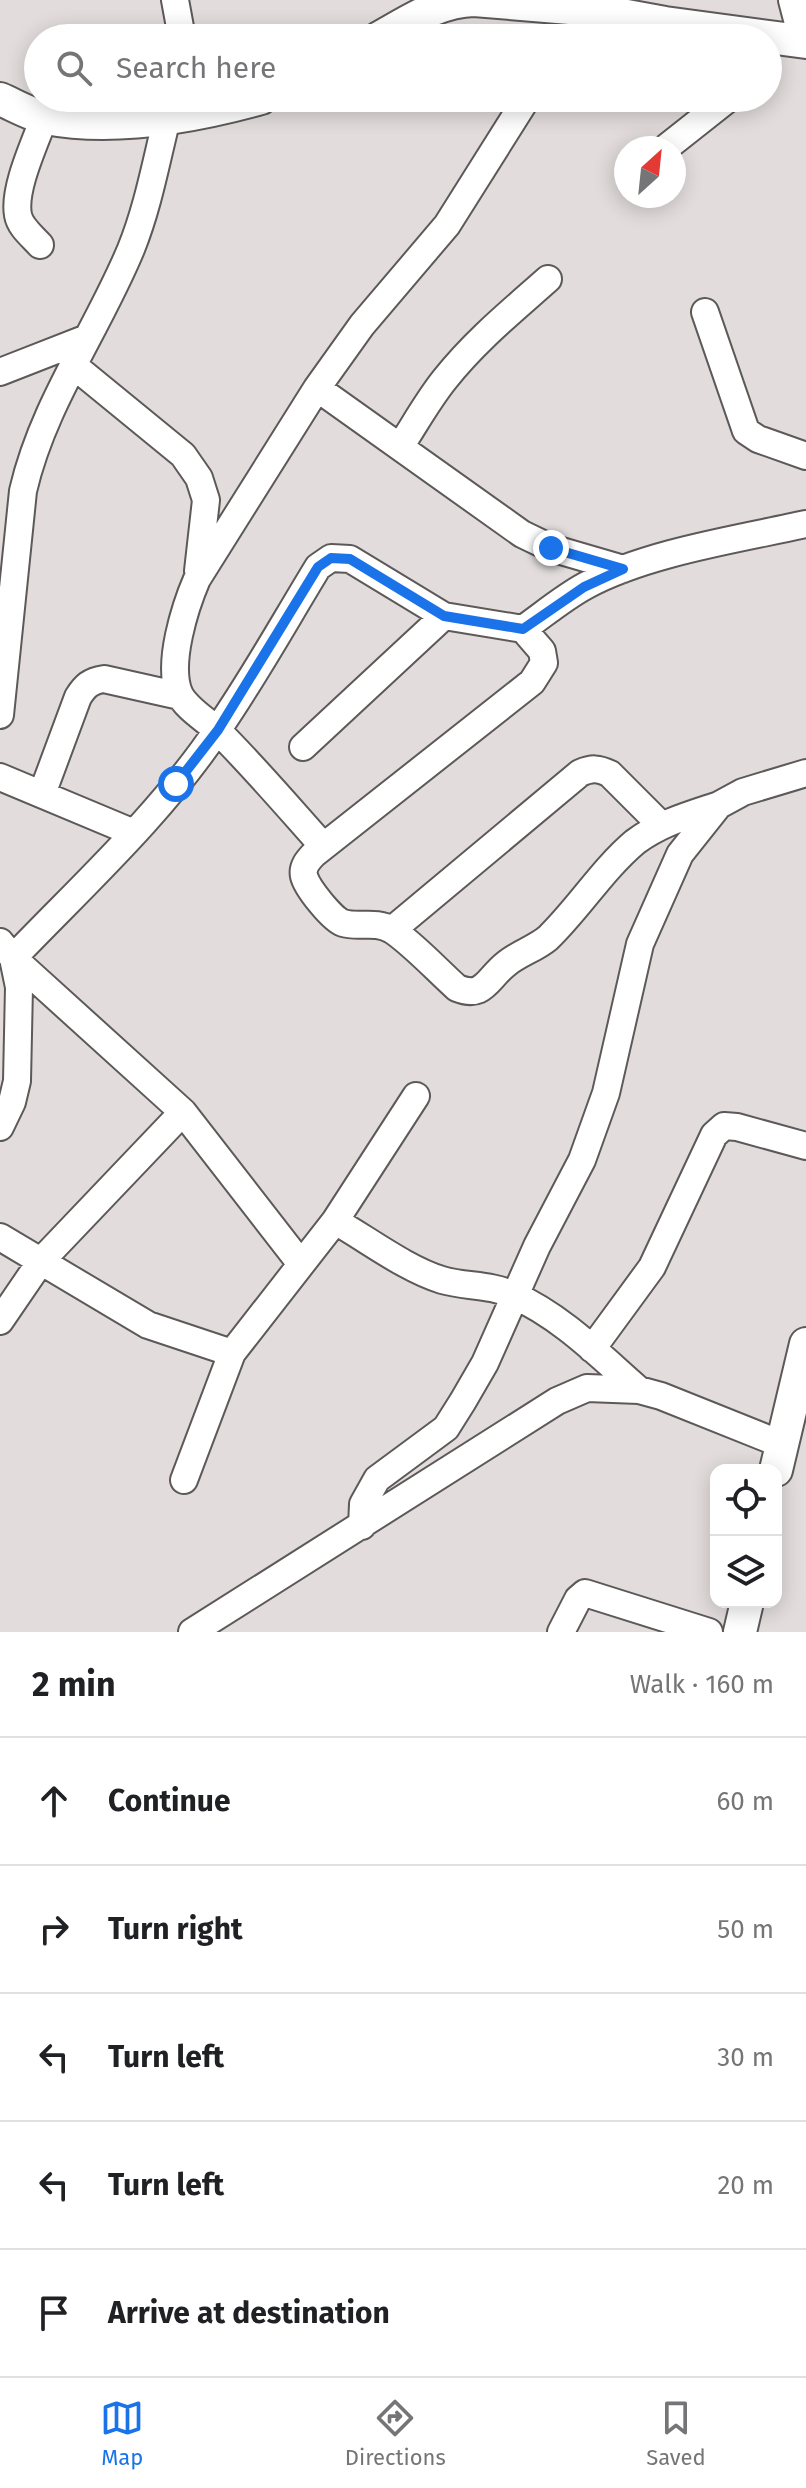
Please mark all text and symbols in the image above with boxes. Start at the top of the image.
search box [24,24,782,112]
icon: search [52,46,96,90]
text: Search here [116,50,276,86]
north arrow [614,136,686,208]
route end [533,530,569,566]
route start [158,766,194,802]
map controls [710,1464,782,1608]
button: locate [710,1464,782,1536]
button: layers [710,1536,782,1608]
text: 2 min [32,1664,116,1705]
text: Walk · 160 m [630,1669,774,1700]
icon: ahead [32,1779,76,1823]
text: Continue [108,1783,231,1819]
text: 60 m [716,1786,774,1817]
icon: right [32,1907,76,1951]
text: Turn right [108,1911,243,1947]
text: 50 m [717,1914,774,1945]
icon: left [32,2035,76,2079]
text: Turn left [108,2039,224,2075]
text: 30 m [717,2042,774,2073]
icon: left [32,2163,76,2207]
text: Turn left [108,2167,224,2203]
text: 20 m [717,2170,774,2201]
icon: arrive [32,2291,76,2335]
text: Arrive at destination [108,2295,390,2331]
tab: Map [100,2396,144,2471]
tab: Directions [345,2396,446,2471]
tab: Saved [646,2396,706,2471]

